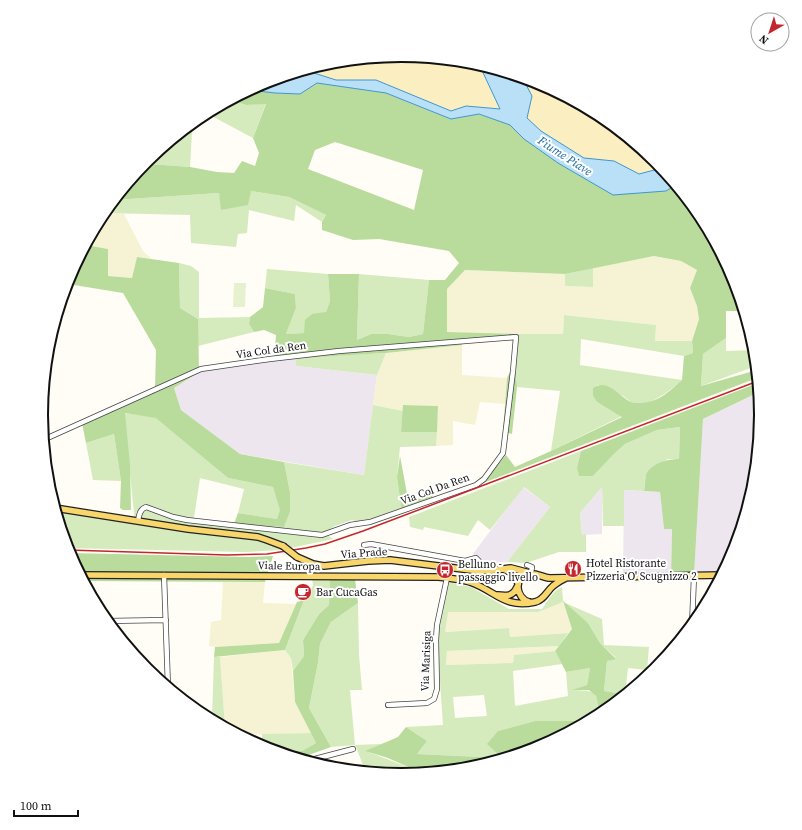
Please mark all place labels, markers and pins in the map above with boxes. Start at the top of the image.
place label: Hotel Ristorante Pizzeria O' Scugnizzo 2 [586,556,697,584]
place label: Belluno - passaggio livello [458,557,538,585]
restaurant icon: Hotel Ristorante Pizzeria O' Scugnizzo 2 [563,559,583,579]
bus stop icon: Belluno - passaggio livello [435,560,455,580]
cafe icon: Bar CucaGas [293,582,313,602]
place label: Bar CucaGas [316,585,378,600]

